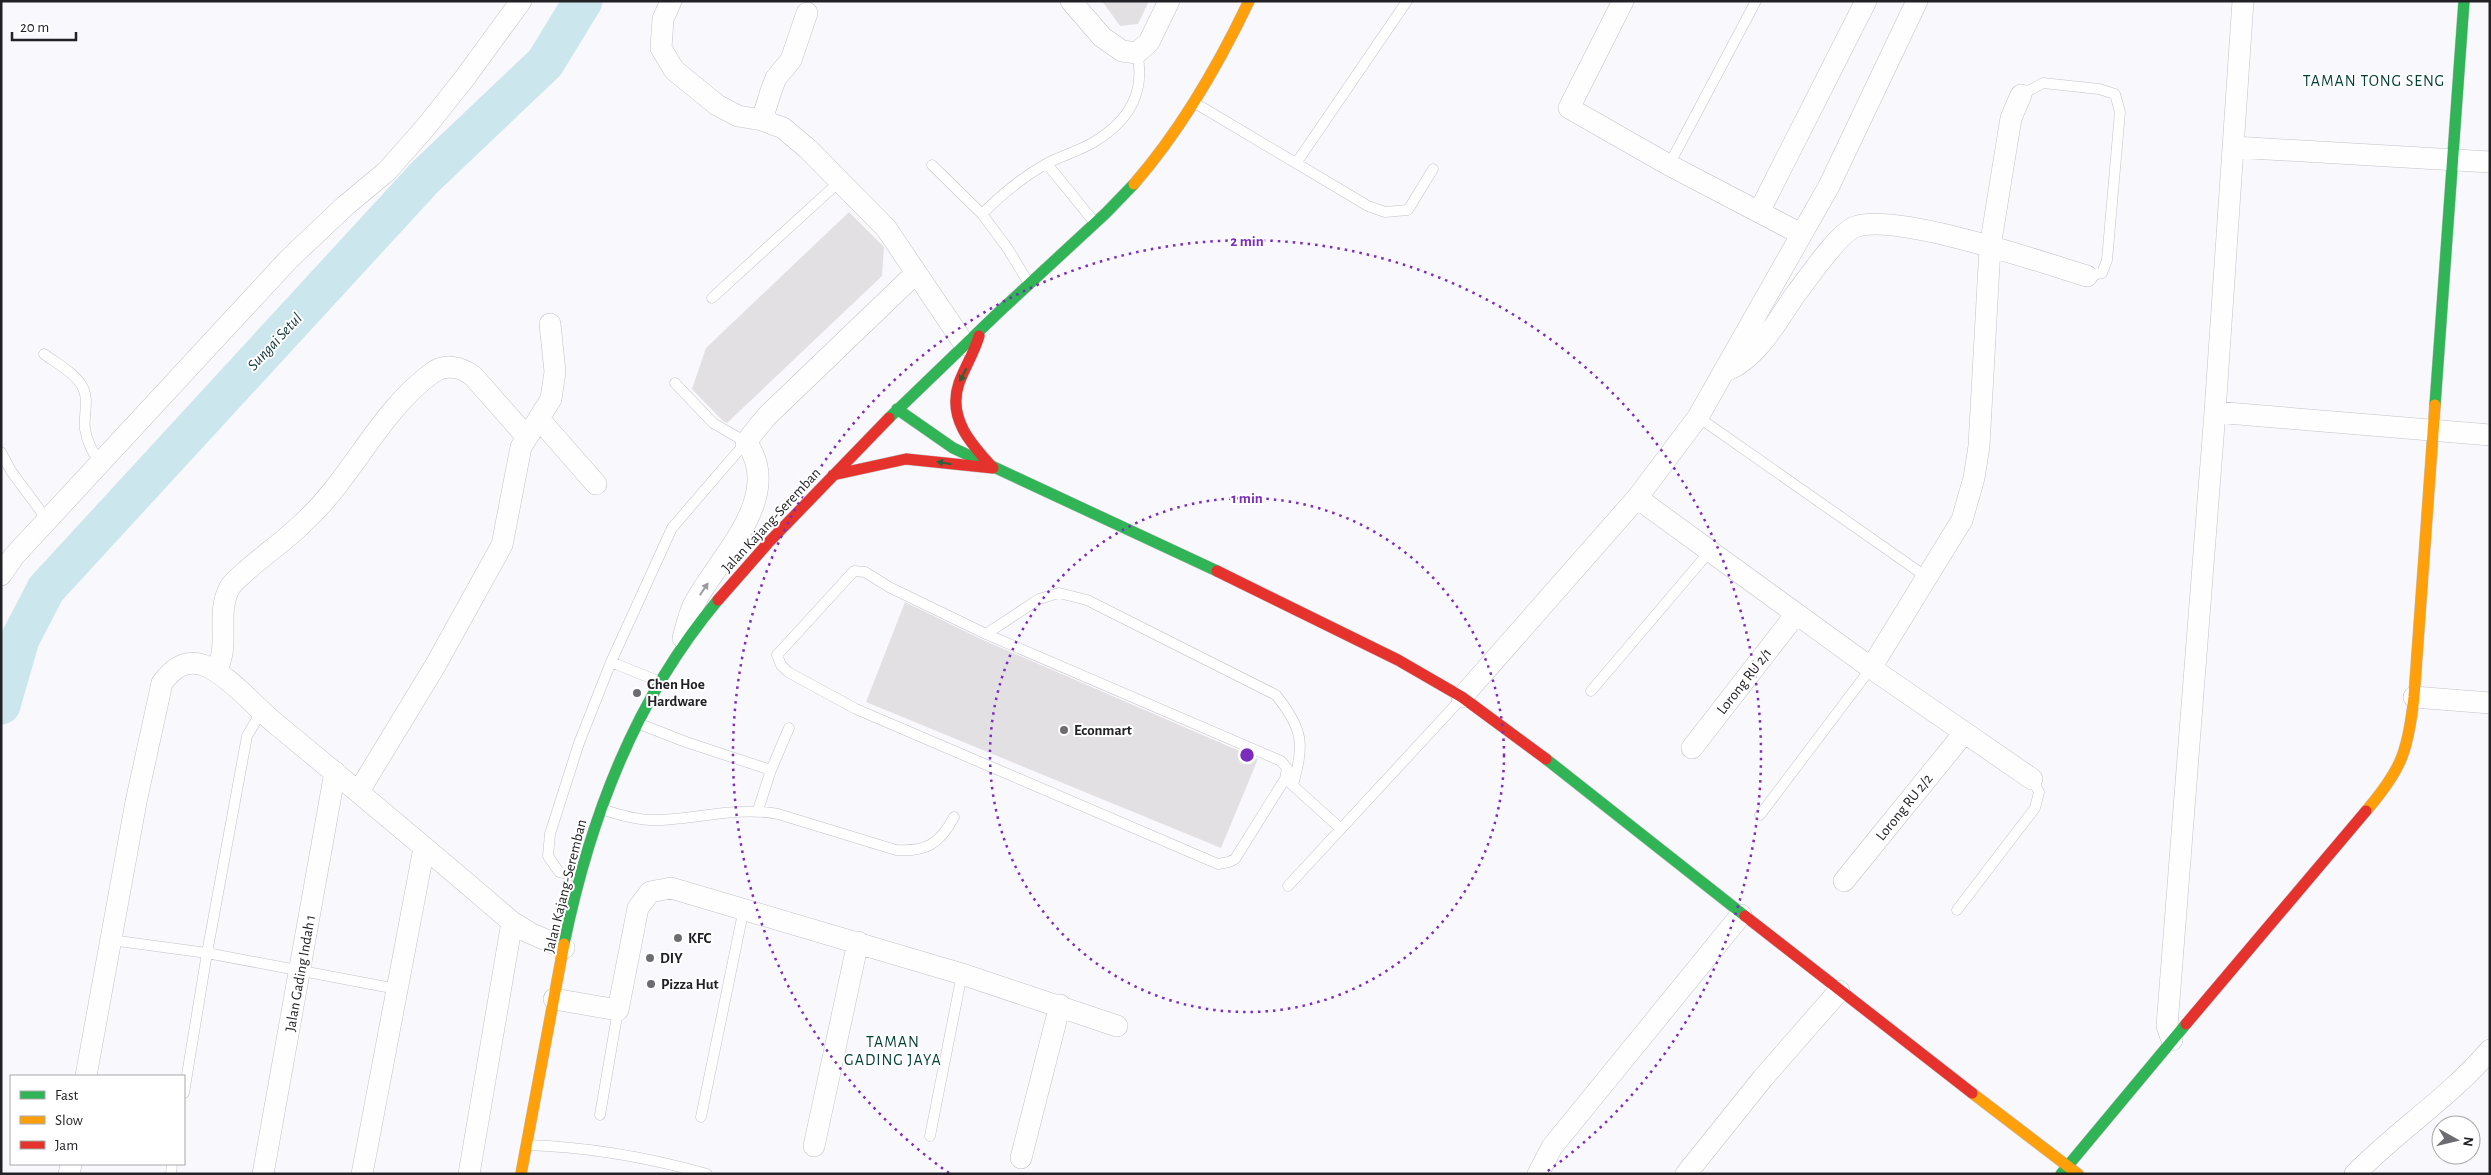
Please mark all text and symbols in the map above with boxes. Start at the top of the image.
scale bar [12,10,76,42]
text: 20 m [20,20,49,35]
district label: TAMAN TONG SENG [2303,73,2445,89]
text: 2 min [1230,234,1264,249]
water label: Sungai Setul [244,310,305,373]
one-way arrow [959,368,967,382]
one-way arrow [936,459,952,467]
street label: Jalan Kajang-Seremban [719,465,824,576]
text: 1 min [1231,491,1263,506]
one-way arrow [699,582,709,596]
street label: Lorong RU 2/1 [1714,646,1775,717]
place label: Chen Hoe Hardware [647,677,707,709]
marker: Chen Hoe Hardware [631,687,643,699]
place label: Econmart [1074,723,1132,738]
marker: Econmart [1058,724,1070,736]
centre of rings [1238,746,1256,764]
street label: Lorong RU 2/2 [1873,771,1936,843]
street label: Jalan Kajang-Seremban [542,818,589,954]
street label: Jalan Gading Indah 1 [283,913,318,1033]
place label: KFC [688,931,712,946]
marker: KFC [672,932,684,944]
place label: DIY [660,951,683,966]
marker: DIY [644,952,656,964]
place label: Pizza Hut [661,977,719,992]
marker: Pizza Hut [645,978,657,990]
district label: TAMAN GADING JAYA [844,1034,942,1068]
legend [10,1075,185,1165]
text: Fast [55,1088,79,1103]
text: Slow [55,1113,83,1128]
north arrow [2431,1115,2481,1165]
text: N [2460,1136,2475,1147]
text: Jam [55,1138,78,1153]

